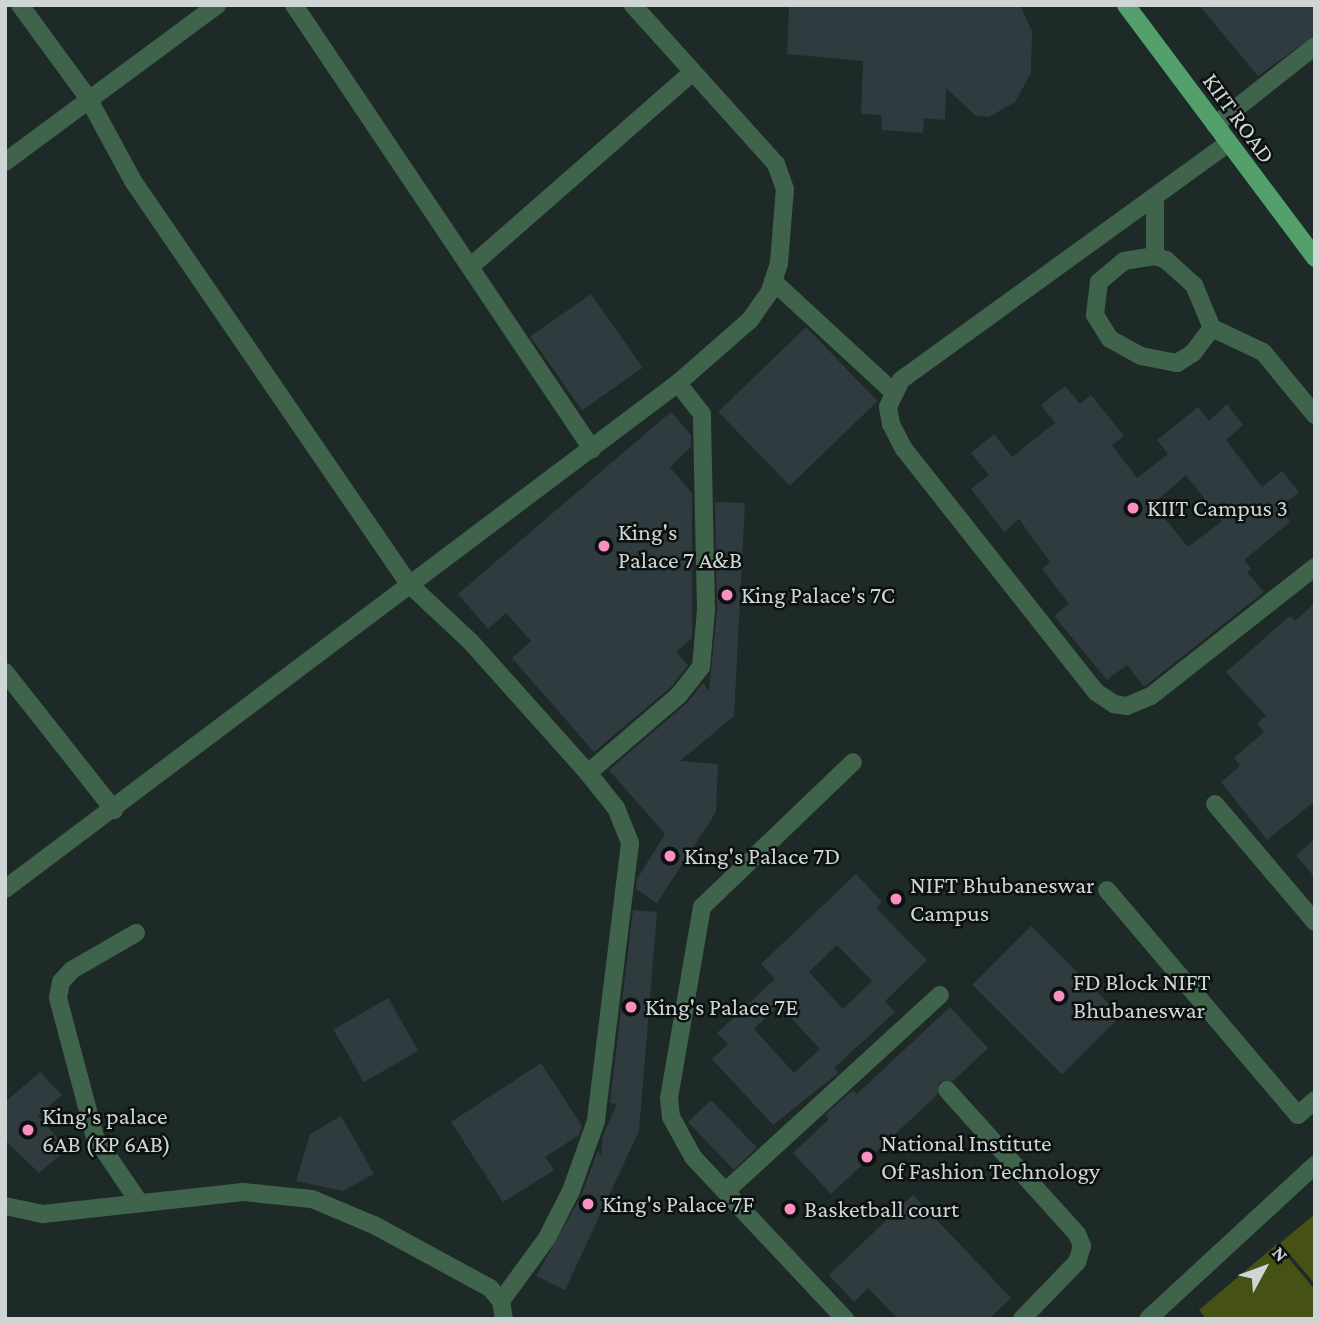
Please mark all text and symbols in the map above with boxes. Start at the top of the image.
street label: KIIT ROAD [1197,67,1281,169]
place label: KIIT Campus 3 [1147,494,1288,522]
marker: KIIT Campus 3 [1125,500,1141,516]
place label: King's Palace 7 A&B [618,518,742,574]
marker: King's Palace 7 A&B [596,538,612,554]
place label: King Palace's 7C [741,581,895,609]
marker: King Palace's 7C [719,587,735,603]
place label: King's Palace 7D [684,842,840,870]
marker: King's Palace 7D [662,848,678,864]
place label: NIFT Bhubaneswar Campus [910,871,1095,927]
marker: NIFT Bhubaneswar Campus [888,891,904,907]
place label: FD Block NIFT Bhubaneswar [1073,968,1211,1024]
marker: FD Block NIFT Bhubaneswar [1051,988,1067,1004]
place label: King's Palace 7E [645,993,798,1021]
marker: King's Palace 7E [623,999,639,1015]
place label: King's palace 6AB (KP 6AB) [42,1102,171,1158]
marker: King's palace 6AB (KP 6AB) [20,1122,36,1138]
place label: National Institute Of Fashion Technology [881,1129,1100,1185]
marker: National Institute Of Fashion Technology [859,1149,875,1165]
place label: King's Palace 7F [602,1190,754,1218]
place label: Basketball court [804,1195,959,1223]
marker: King's Palace 7F [580,1196,596,1212]
marker: Basketball court [782,1201,798,1217]
north arrow [1229,1233,1299,1303]
text: N [1268,1242,1292,1266]

